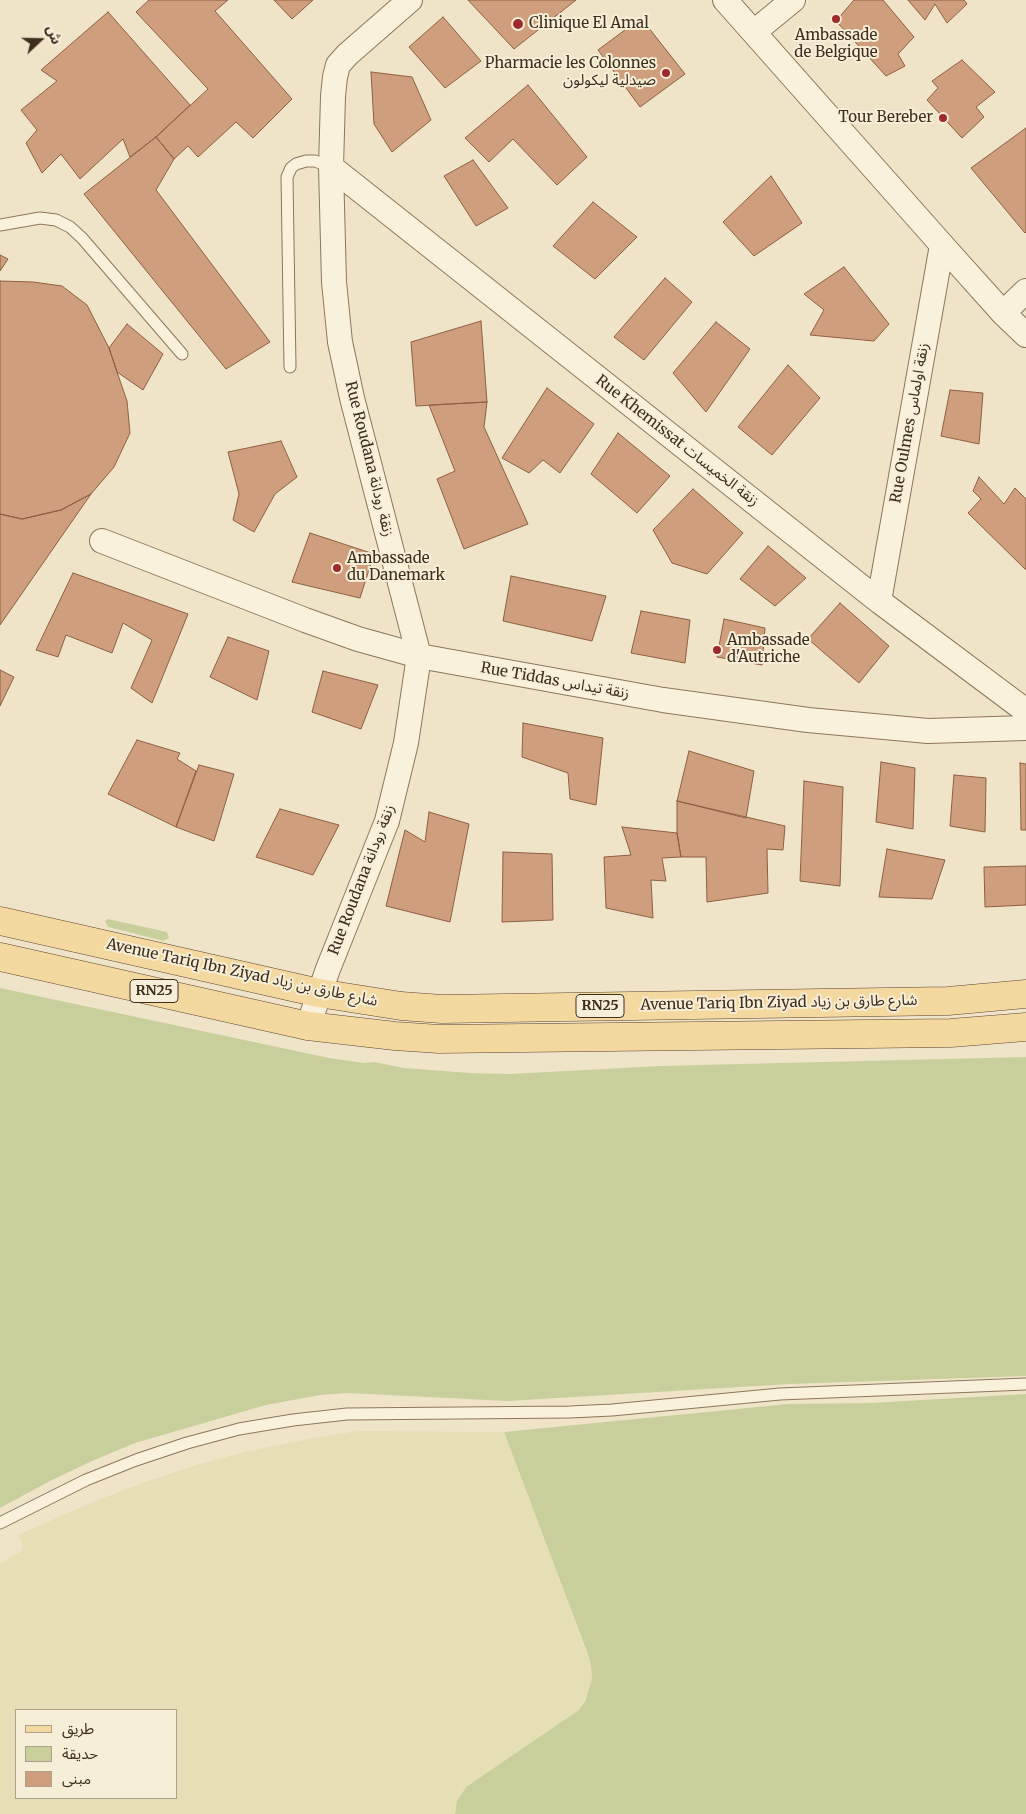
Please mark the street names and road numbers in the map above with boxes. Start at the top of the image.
street label: Rue Oulmes زنقة اولماس [887,341,933,505]
street label: Rue Khemissat زنقة الخميسات [592,372,762,510]
street label: Rue Roudana زنقة رودانة [341,379,397,539]
street label: Rue Tiddas زنقة تيداس [479,659,631,703]
street label: Rue Roudana زنقة رودانة [325,802,399,958]
street label: Avenue Tariq Ibn Ziyad شارع طارق بن زياد [105,935,379,1011]
road number: RN25 [130,979,178,1002]
street label: Avenue Tariq Ibn Ziyad شارع طارق بن زياد [640,992,918,1014]
road number: RN25 [576,994,624,1018]

